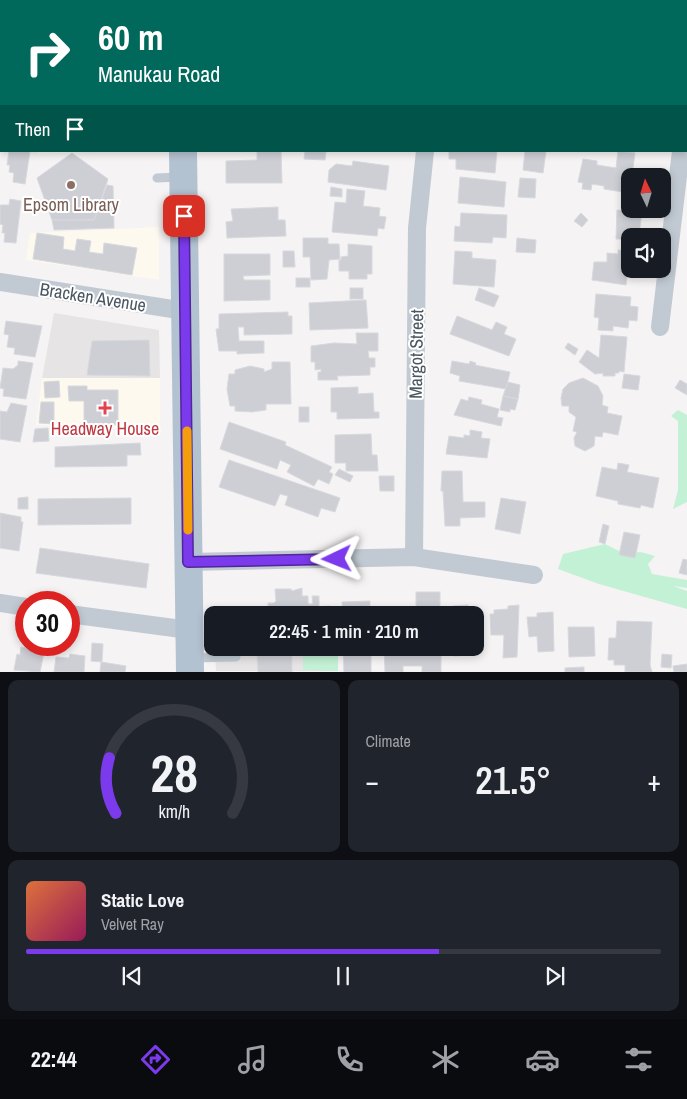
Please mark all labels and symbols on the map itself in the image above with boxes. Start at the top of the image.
north arrow [621,168,671,218]
marker: Epsom Library [65,179,77,191]
place label: Epsom Library [23,192,120,217]
pin [163,195,205,237]
street label: Bracken Avenue [38,276,148,318]
street label: Margot Street [403,309,429,399]
marker: Headway House [98,401,112,415]
place label: Headway House [51,416,159,441]
position arrow [310,532,362,584]
speed limit sign: 30 [15,591,80,656]

